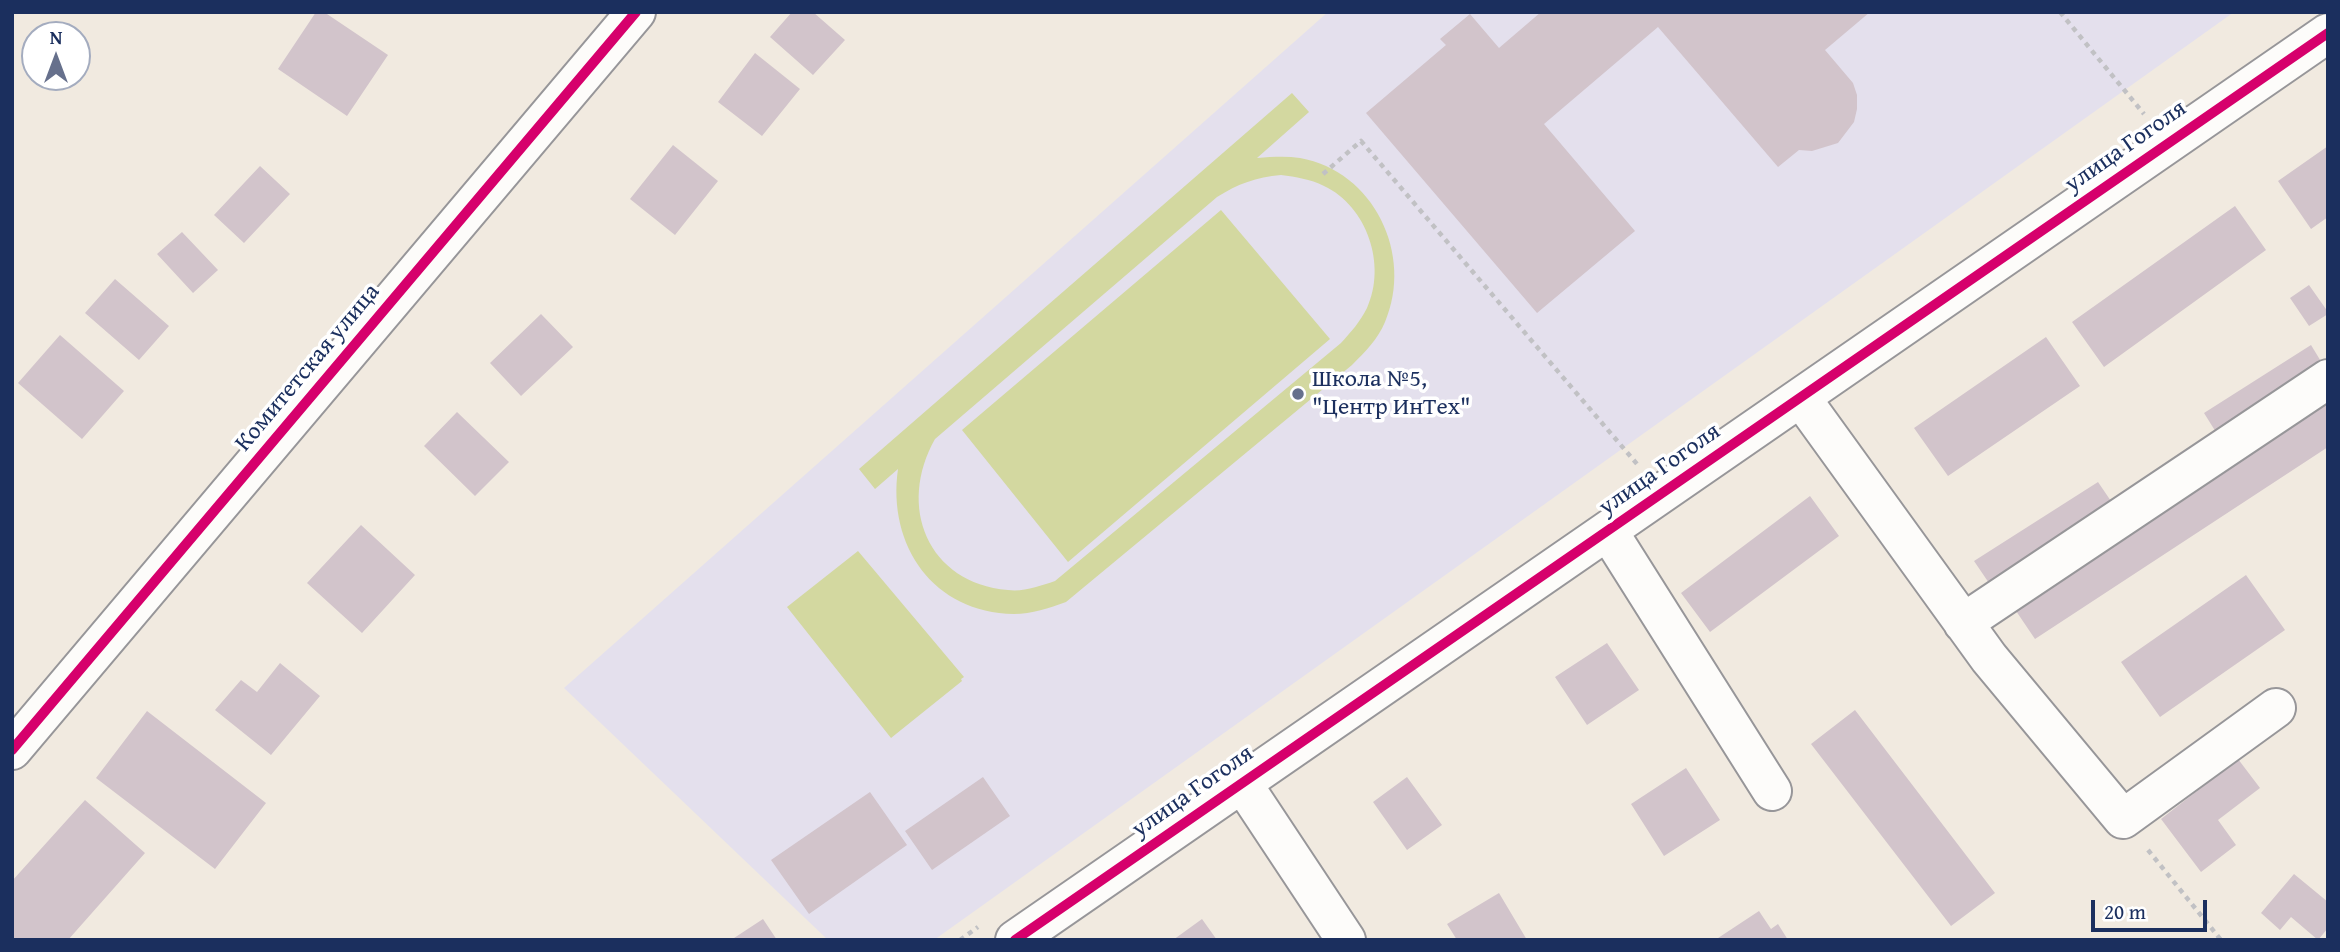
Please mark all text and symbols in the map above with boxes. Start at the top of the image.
north arrow [21,21,91,91]
text: N [50,23,62,51]
street label: улица Гоголя [2060,95,2192,199]
street label: Комитетская улица [230,278,386,458]
place label: Школа №5, "Центр ИнТех" [1312,366,1471,422]
marker: Школа №5, "Центр ИнТех" [1290,386,1306,402]
street label: улица Гоголя [1594,418,1726,522]
street label: улица Гоголя [1127,740,1259,844]
scale bar [2095,886,2210,930]
text: 20 m [2104,896,2146,927]

